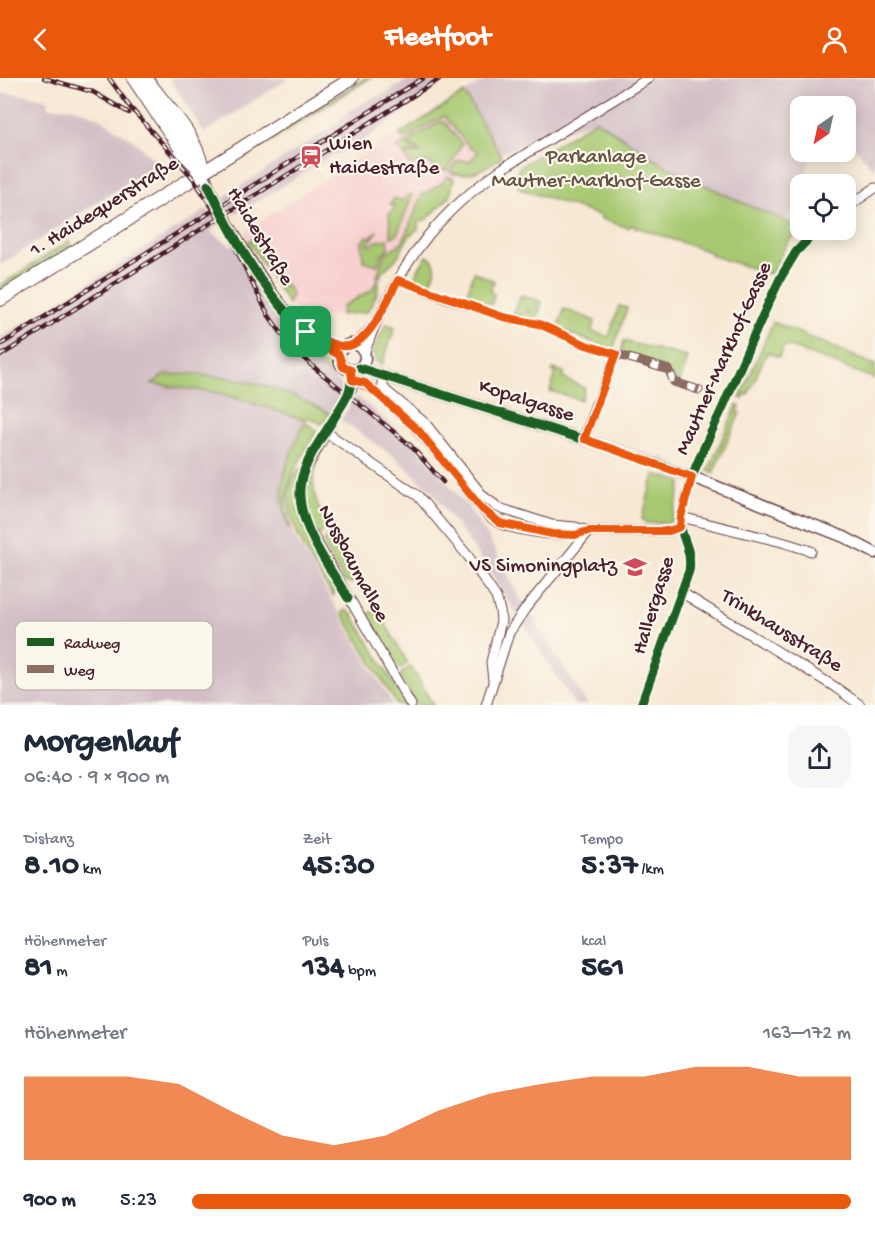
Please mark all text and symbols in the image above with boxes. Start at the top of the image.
icon: back [24,23,57,56]
text: Fleetfoot [385,23,490,55]
icon: person [818,23,851,56]
north arrow [790,96,856,162]
map controls [790,96,856,240]
place label: Wien Haidestraße [329,133,441,182]
station icon: Wien Haidestraße [298,144,324,170]
park label: Parkanlage Mautner-Markhof-Gasse [492,146,702,195]
street label: 1. Haidequerstraße [25,151,185,264]
button: locate [790,174,856,240]
street label: Haidestraße [220,183,299,292]
street label: Mautner-Markhof-Gasse [671,257,779,460]
pin [280,306,331,357]
icon: arrive [289,315,322,348]
street label: Kopalgasse [475,375,578,430]
street label: Nussbaumallee [311,501,394,628]
street label: Hallergasse [628,553,682,658]
school or university icon: VS Simoningplatz [622,554,648,580]
place label: VS Simoningplatz [469,555,618,580]
street label: Trinkhausstraße [715,584,848,680]
legend [15,621,213,690]
text: Radweg [64,636,120,655]
text: Weg [64,663,95,682]
text: Morgenlauf [24,725,178,763]
button: share [788,725,851,788]
text: 06:40 · 9 × 900 m [24,767,169,790]
text: Distanz [24,831,74,850]
text: Zeit [303,831,331,850]
text: Tempo [581,831,623,850]
text: 8.10 [24,850,79,885]
text: 45:30 [303,850,375,885]
text: 5:37 [581,850,638,885]
text: km [79,861,101,880]
text: /km [638,861,664,880]
text: Höhenmeter [24,933,106,952]
text: Puls [303,933,328,952]
text: kcal [581,933,606,952]
text: 81 [24,952,53,987]
text: 134 [303,952,345,987]
text: 561 [581,952,624,987]
text: m [53,963,68,982]
text: bpm [345,963,376,982]
text: Höhenmeter [24,1023,126,1046]
text: 163–172 m [763,1023,851,1046]
text: 900 m [24,1190,76,1213]
text: 5:23 [120,1190,157,1213]

